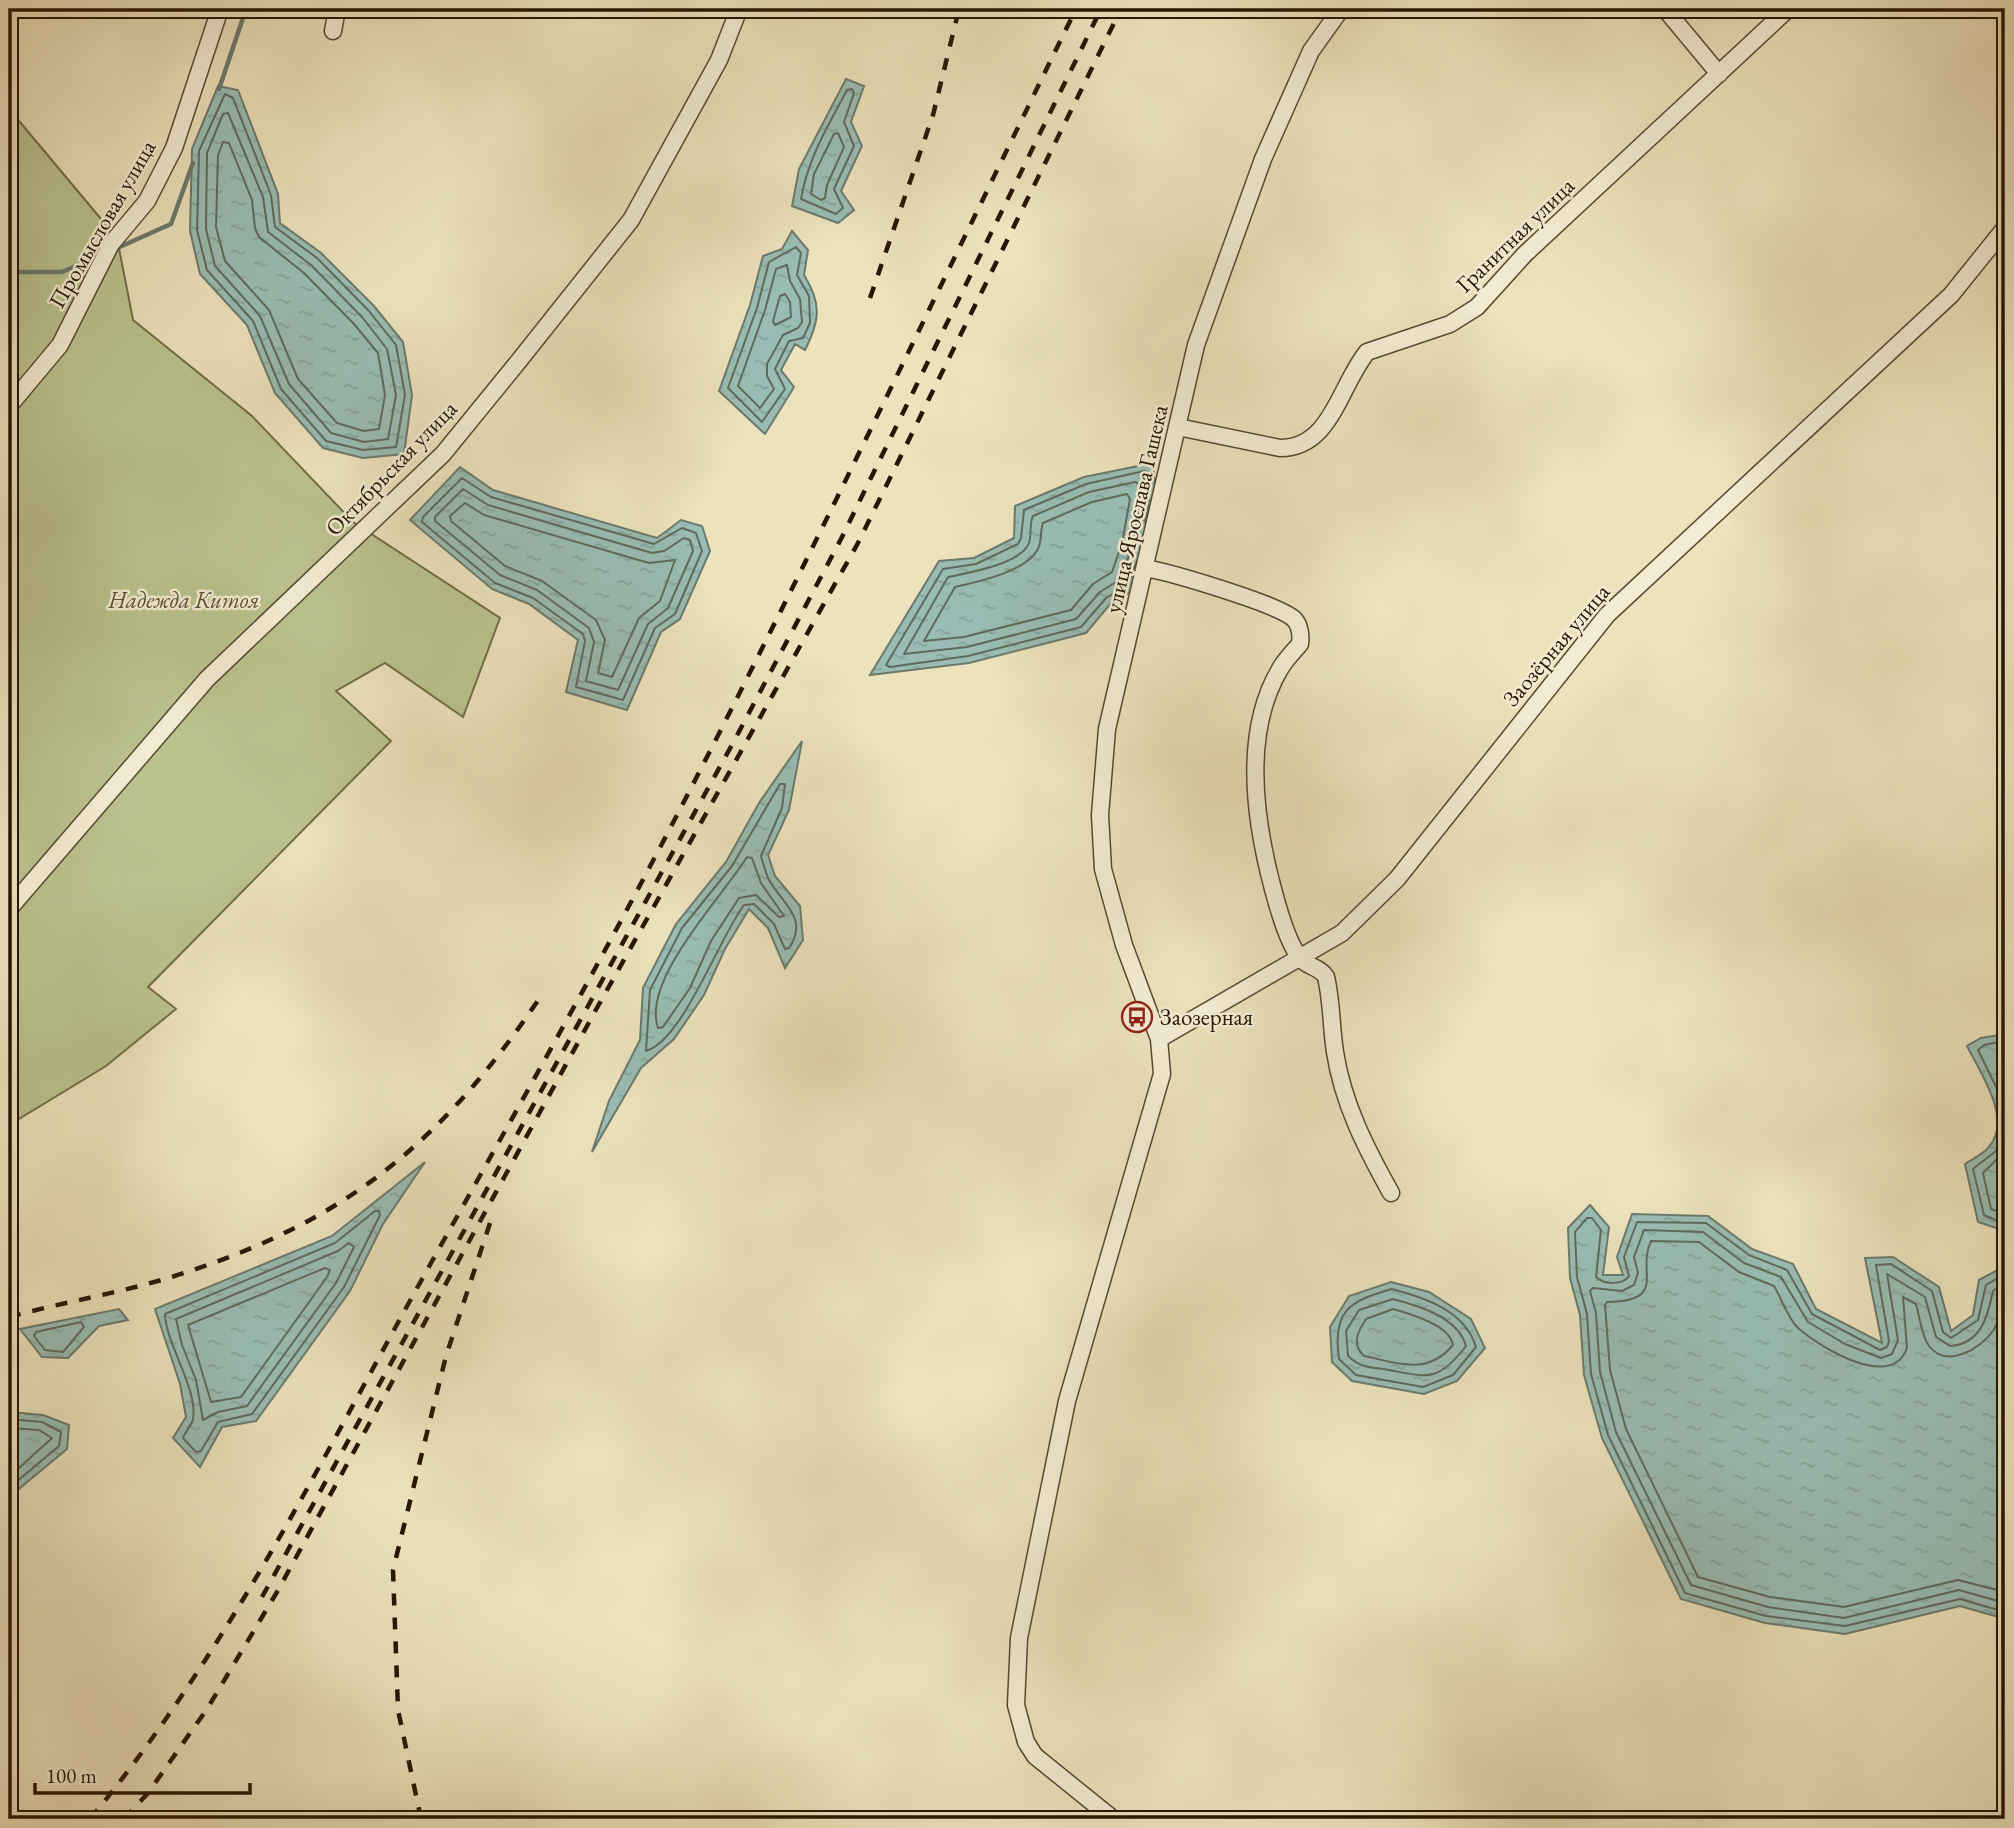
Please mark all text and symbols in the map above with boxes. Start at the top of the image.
street label: Промысловая улица [42,134,163,313]
street label: Гранитная улица [1449,170,1581,299]
street label: Октябрьская улица [319,393,464,542]
street label: улица Ярослава Гашека [1097,401,1175,616]
street label: Заозёрная улица [1496,577,1617,713]
park label: Надежда Китоя [107,585,260,615]
bus stop icon: Заозерная [1120,1000,1154,1034]
place label: Заозерная [1160,1002,1253,1032]
scale bar [35,1751,250,1795]
text: 100 m [46,1762,97,1789]

